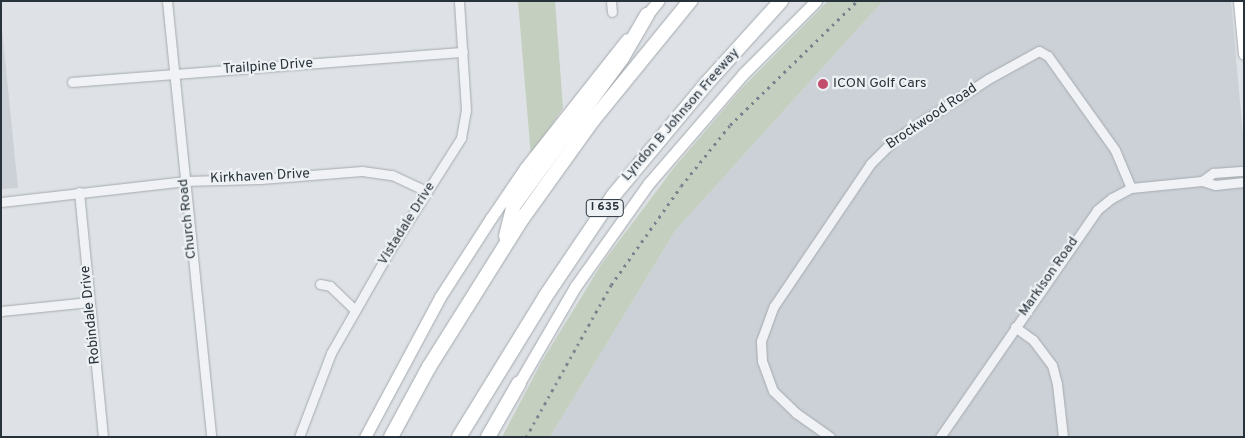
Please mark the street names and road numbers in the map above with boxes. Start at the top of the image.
street label: Lyndon B Johnson Freeway [619,45,743,185]
street label: Trailpine Drive [222,55,314,79]
street label: Brockwood Road [883,80,981,154]
street label: Kirkhaven Drive [210,166,310,188]
street label: Church Road [175,178,201,260]
street label: Vistadale Drive [375,179,439,269]
road number: I 635 [585,198,625,218]
street label: Markison Road [1016,234,1082,320]
street label: Robindale Drive [77,265,105,365]

